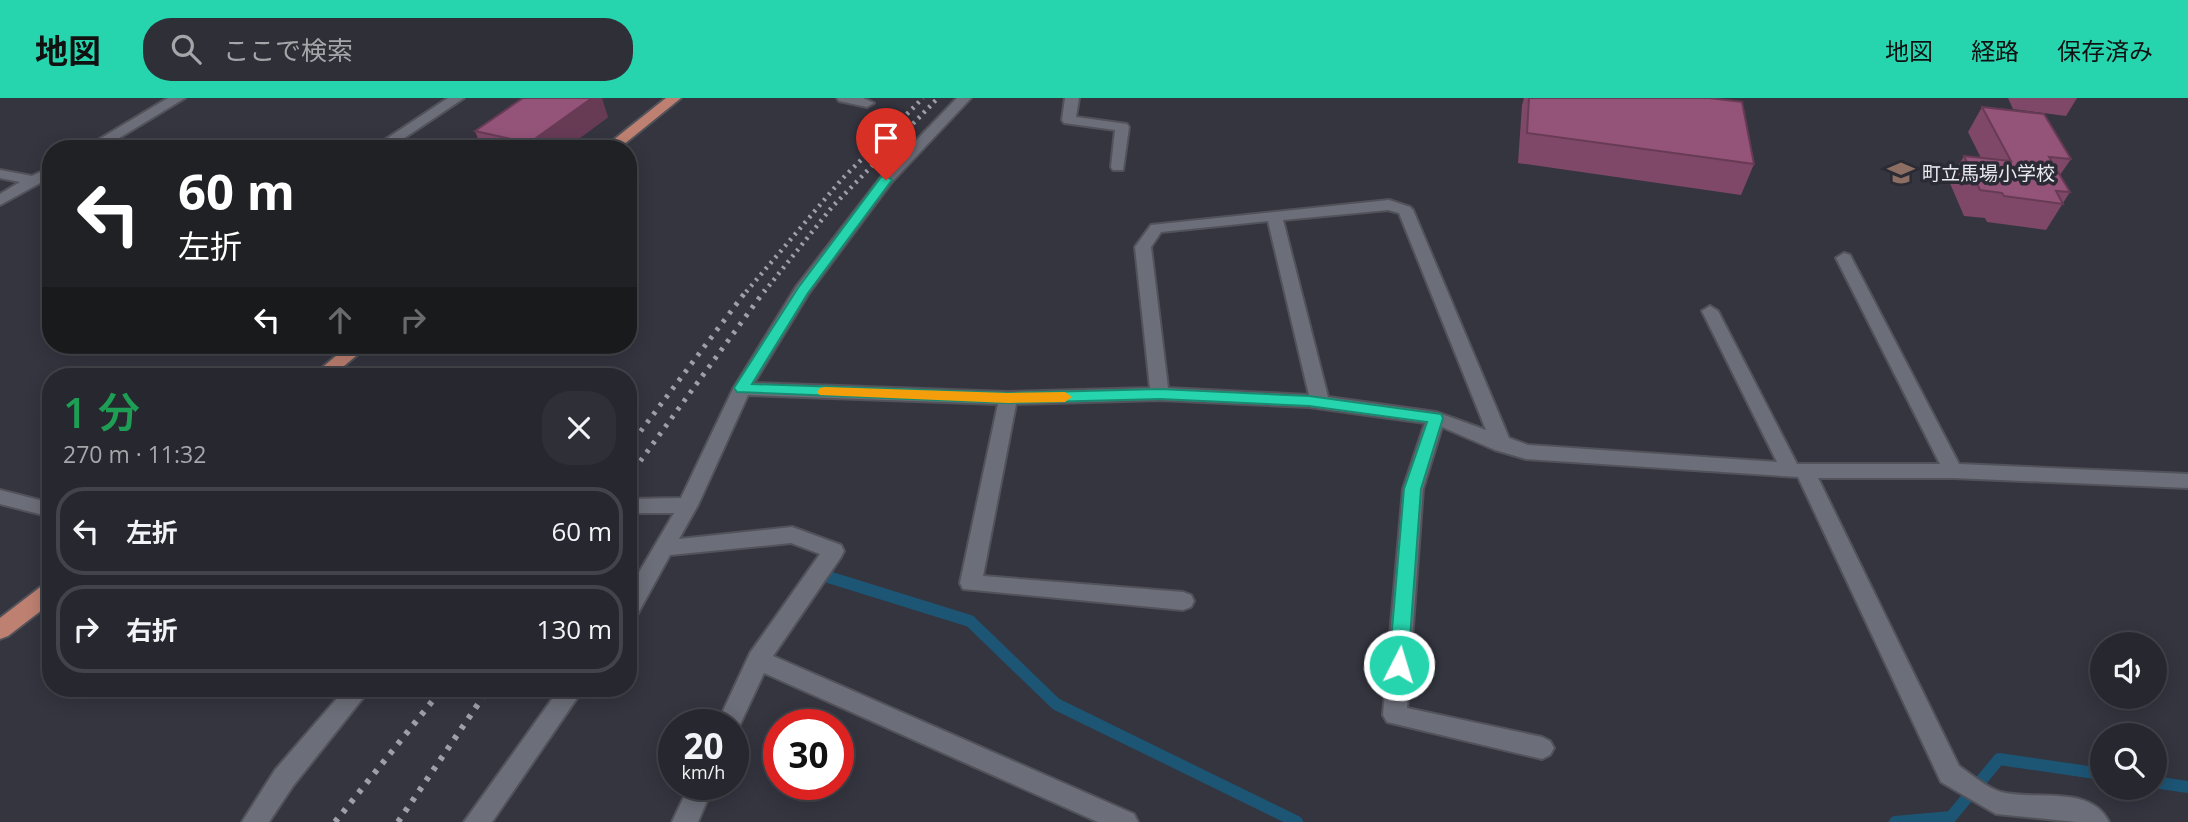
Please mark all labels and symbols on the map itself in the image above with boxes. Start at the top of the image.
pin [856,108,916,180]
school or university icon: 町立馬場小学校 [1886,158,1916,188]
place label: 町立馬場小学校 [1922,160,2055,186]
position arrow [1362,628,1436,702]
speed limit sign: 30 [763,709,854,800]

